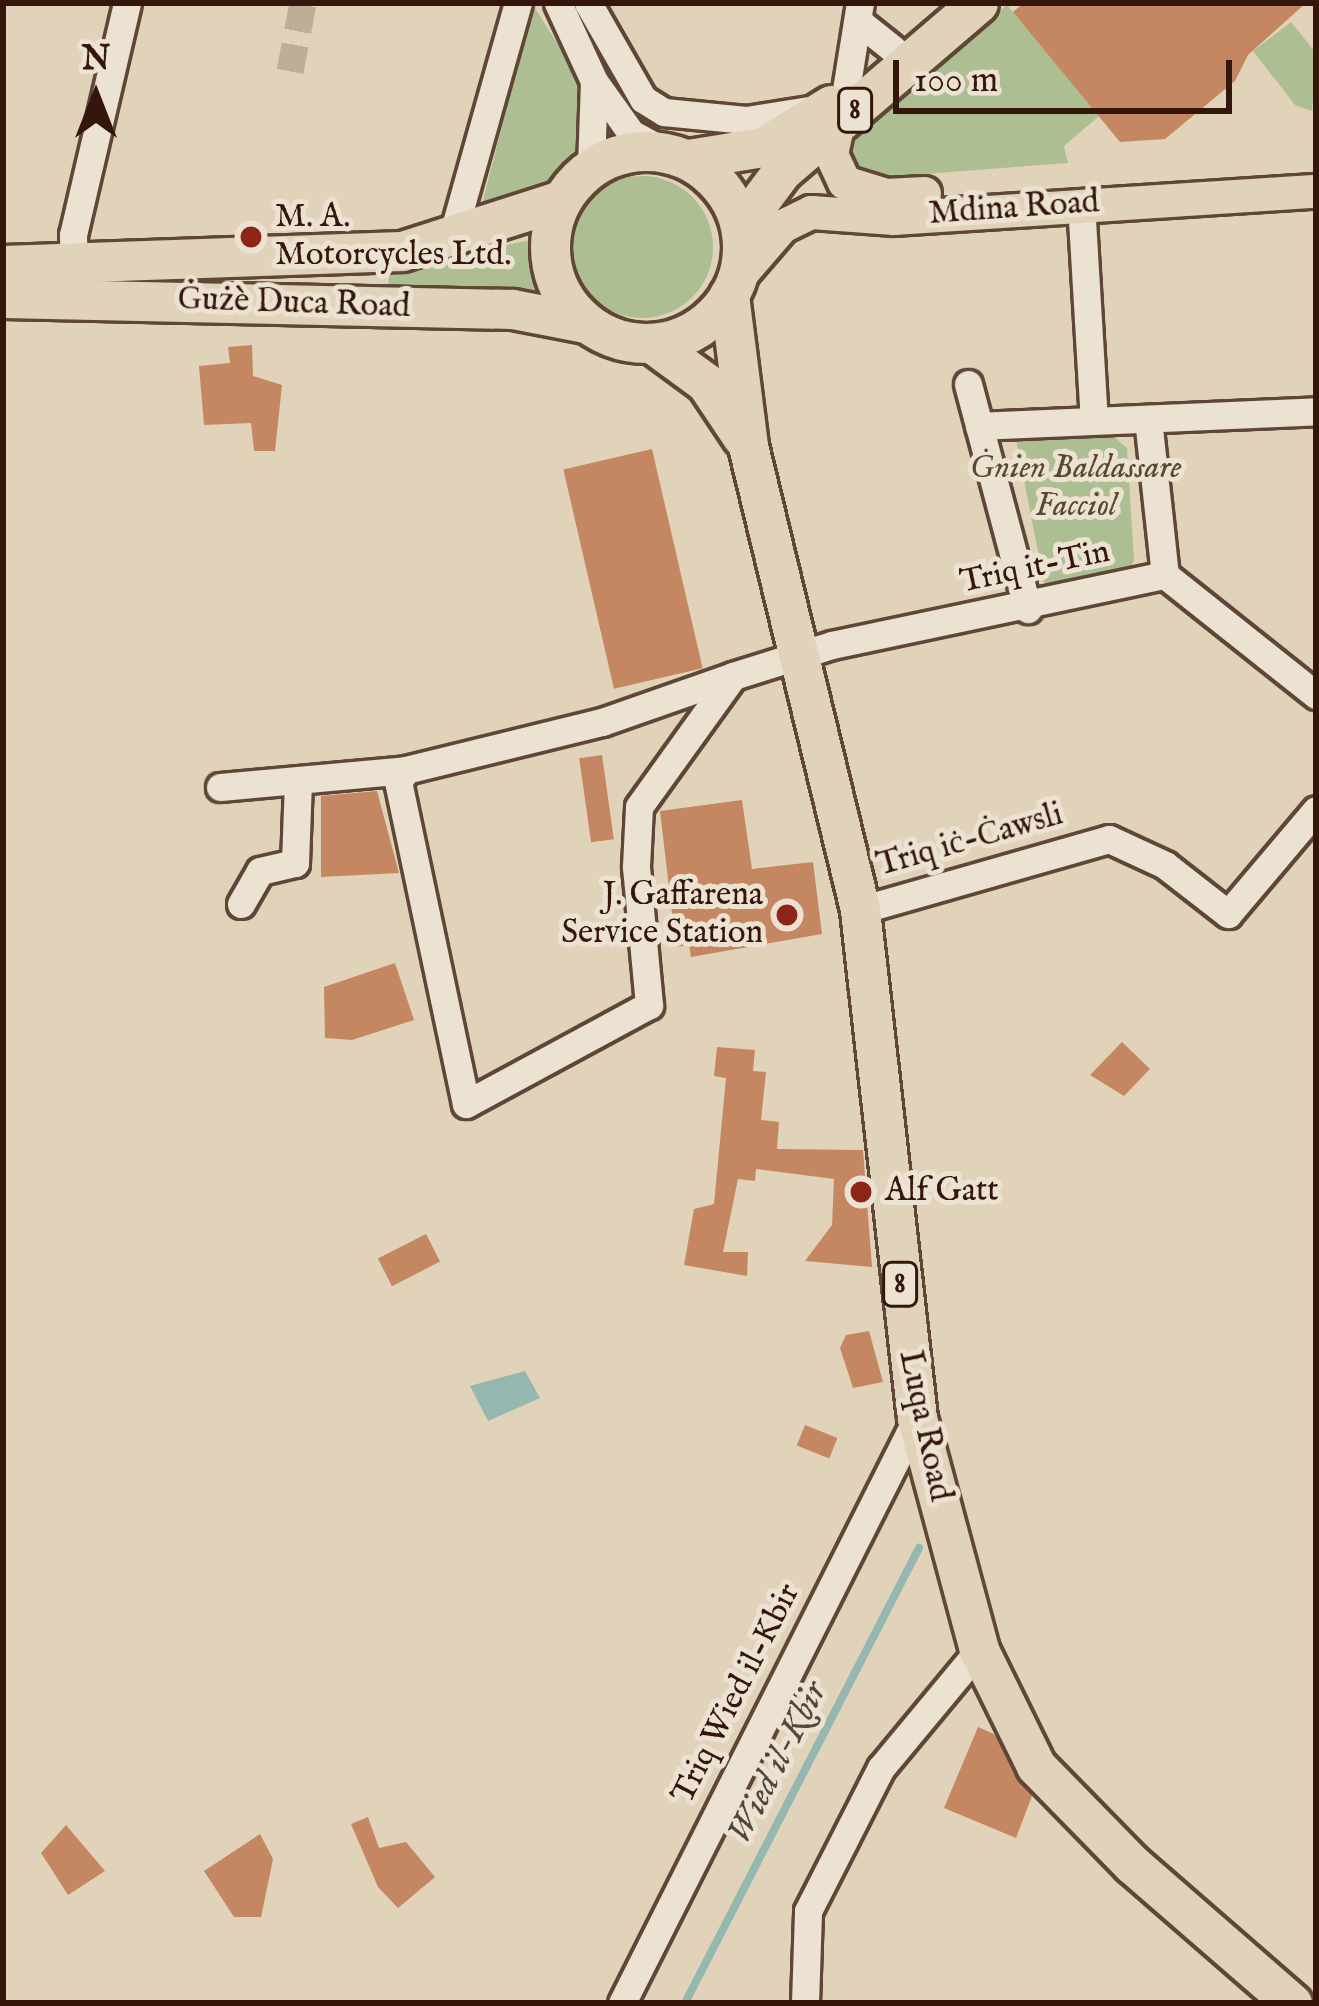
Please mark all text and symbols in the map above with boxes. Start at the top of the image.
north arrow [36,36,156,156]
scale bar [899,36,1238,110]
text: N [82,39,110,81]
text: 100 m [914,58,998,104]
road number: 8 [837,86,873,134]
street label: Mdina Road [927,183,1101,235]
place label: M. A. Motorcycles Ltd. [275,198,511,276]
marker: M. A. Motorcycles Ltd. [238,224,264,250]
street label: Ġużè Duca Road [177,280,411,328]
park label: Ġnien Baldassare Facciol [971,449,1181,527]
street label: Triq it-Tin [957,533,1113,603]
street label: Triq iċ-Ċawsli [872,796,1068,886]
place label: J. Gaffarena Service Station [561,876,763,954]
marker: J. Gaffarena Service Station [774,902,800,928]
place label: Alf Gatt [885,1172,999,1212]
marker: Alf Gatt [848,1179,874,1205]
road number: 8 [882,1260,918,1308]
street label: Luqa Road [889,1347,959,1505]
street label: Triq Wied il-Kbir [665,1577,809,1811]
water label: Wied il-Kbir [719,1675,837,1851]

